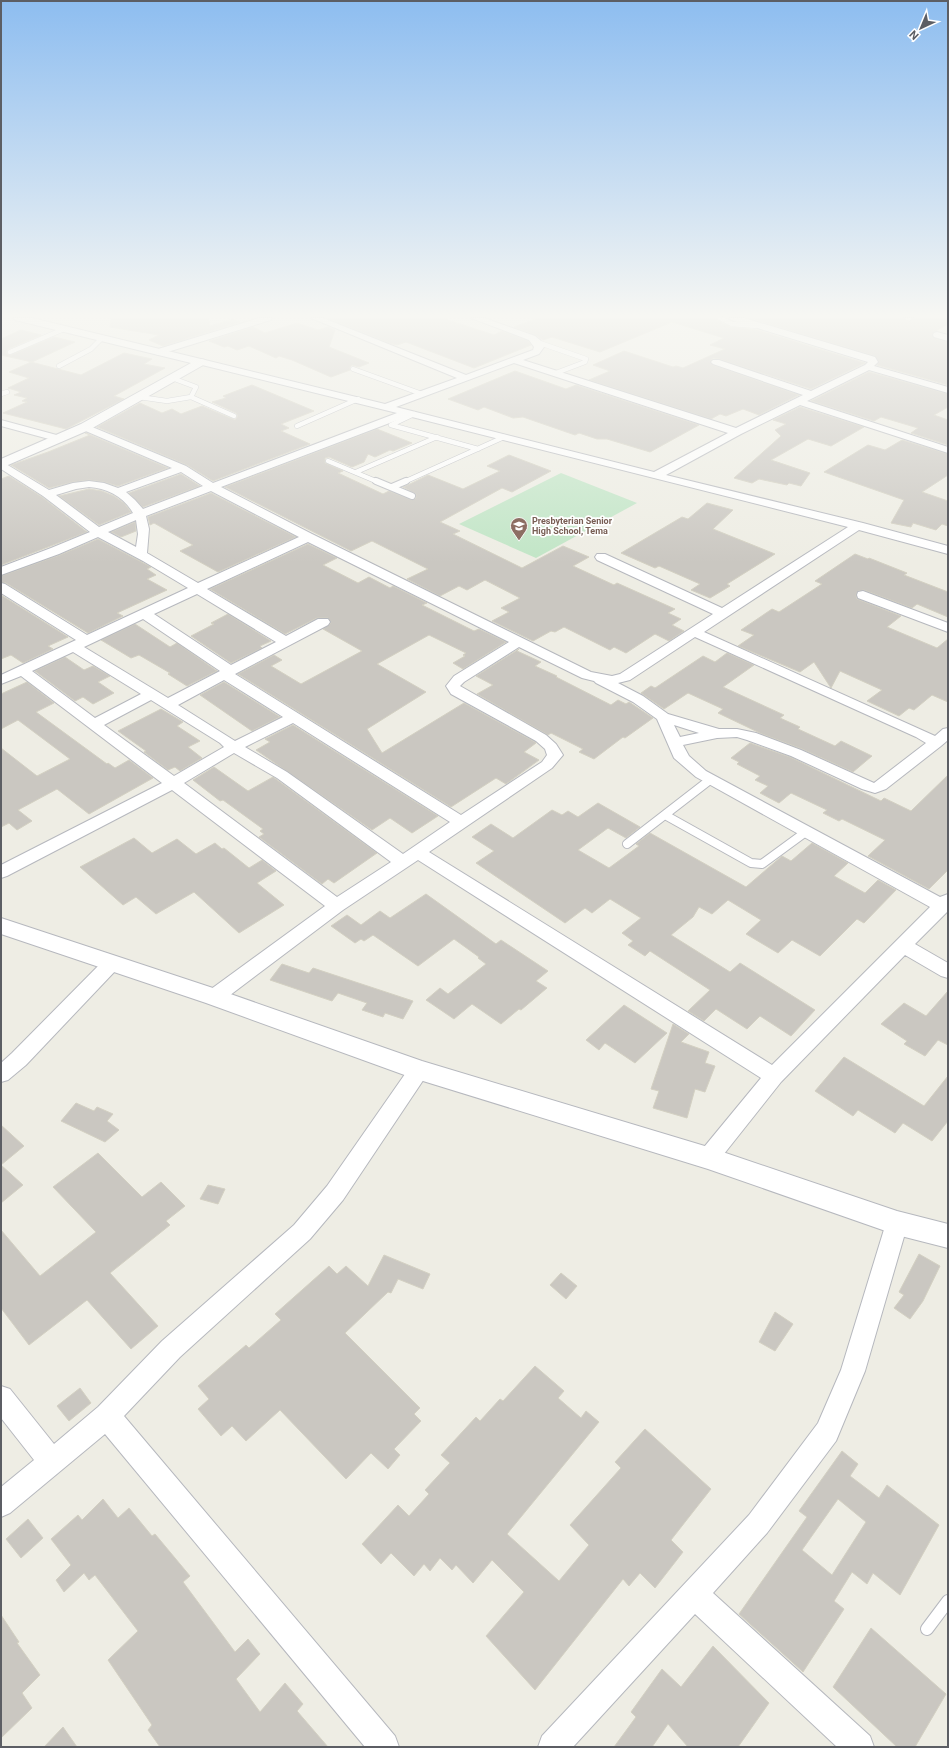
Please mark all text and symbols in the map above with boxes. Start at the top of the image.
north arrow [901,8,941,48]
text: N [907,27,922,42]
school or university icon: Presbyterian Senior High School, Tema [509,516,529,541]
place label: Presbyterian Senior High School, Tema [532,516,613,536]

